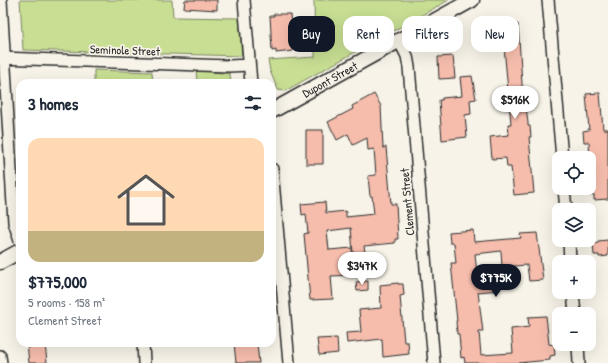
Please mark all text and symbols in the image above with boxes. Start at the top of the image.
chip: Buy [288,16,335,52]
chip: Rent [343,16,394,52]
chip: Filters [402,16,463,52]
chip: New [471,16,519,52]
street label: Seminole Street [90,40,161,60]
street label: Dupont Street [299,56,361,101]
pin: $516K [487,86,543,120]
text: $516K [501,90,529,108]
text: 3 homes [28,92,78,115]
icon: filters [242,92,264,114]
map controls [552,151,596,351]
button: locate [552,151,596,195]
icon: home [110,164,182,236]
street label: Clement Street [396,167,418,236]
button: layers [552,203,596,247]
pin: $347K [334,252,390,286]
button: + [552,255,596,299]
text: $347K [347,256,377,274]
pin: $775K [468,264,524,298]
text: $775K [480,268,512,286]
text: $775,000 [28,270,87,293]
text: 5 rooms · 158 m² [28,293,105,311]
button: − [552,307,596,351]
text: Clement Street [28,311,101,329]

